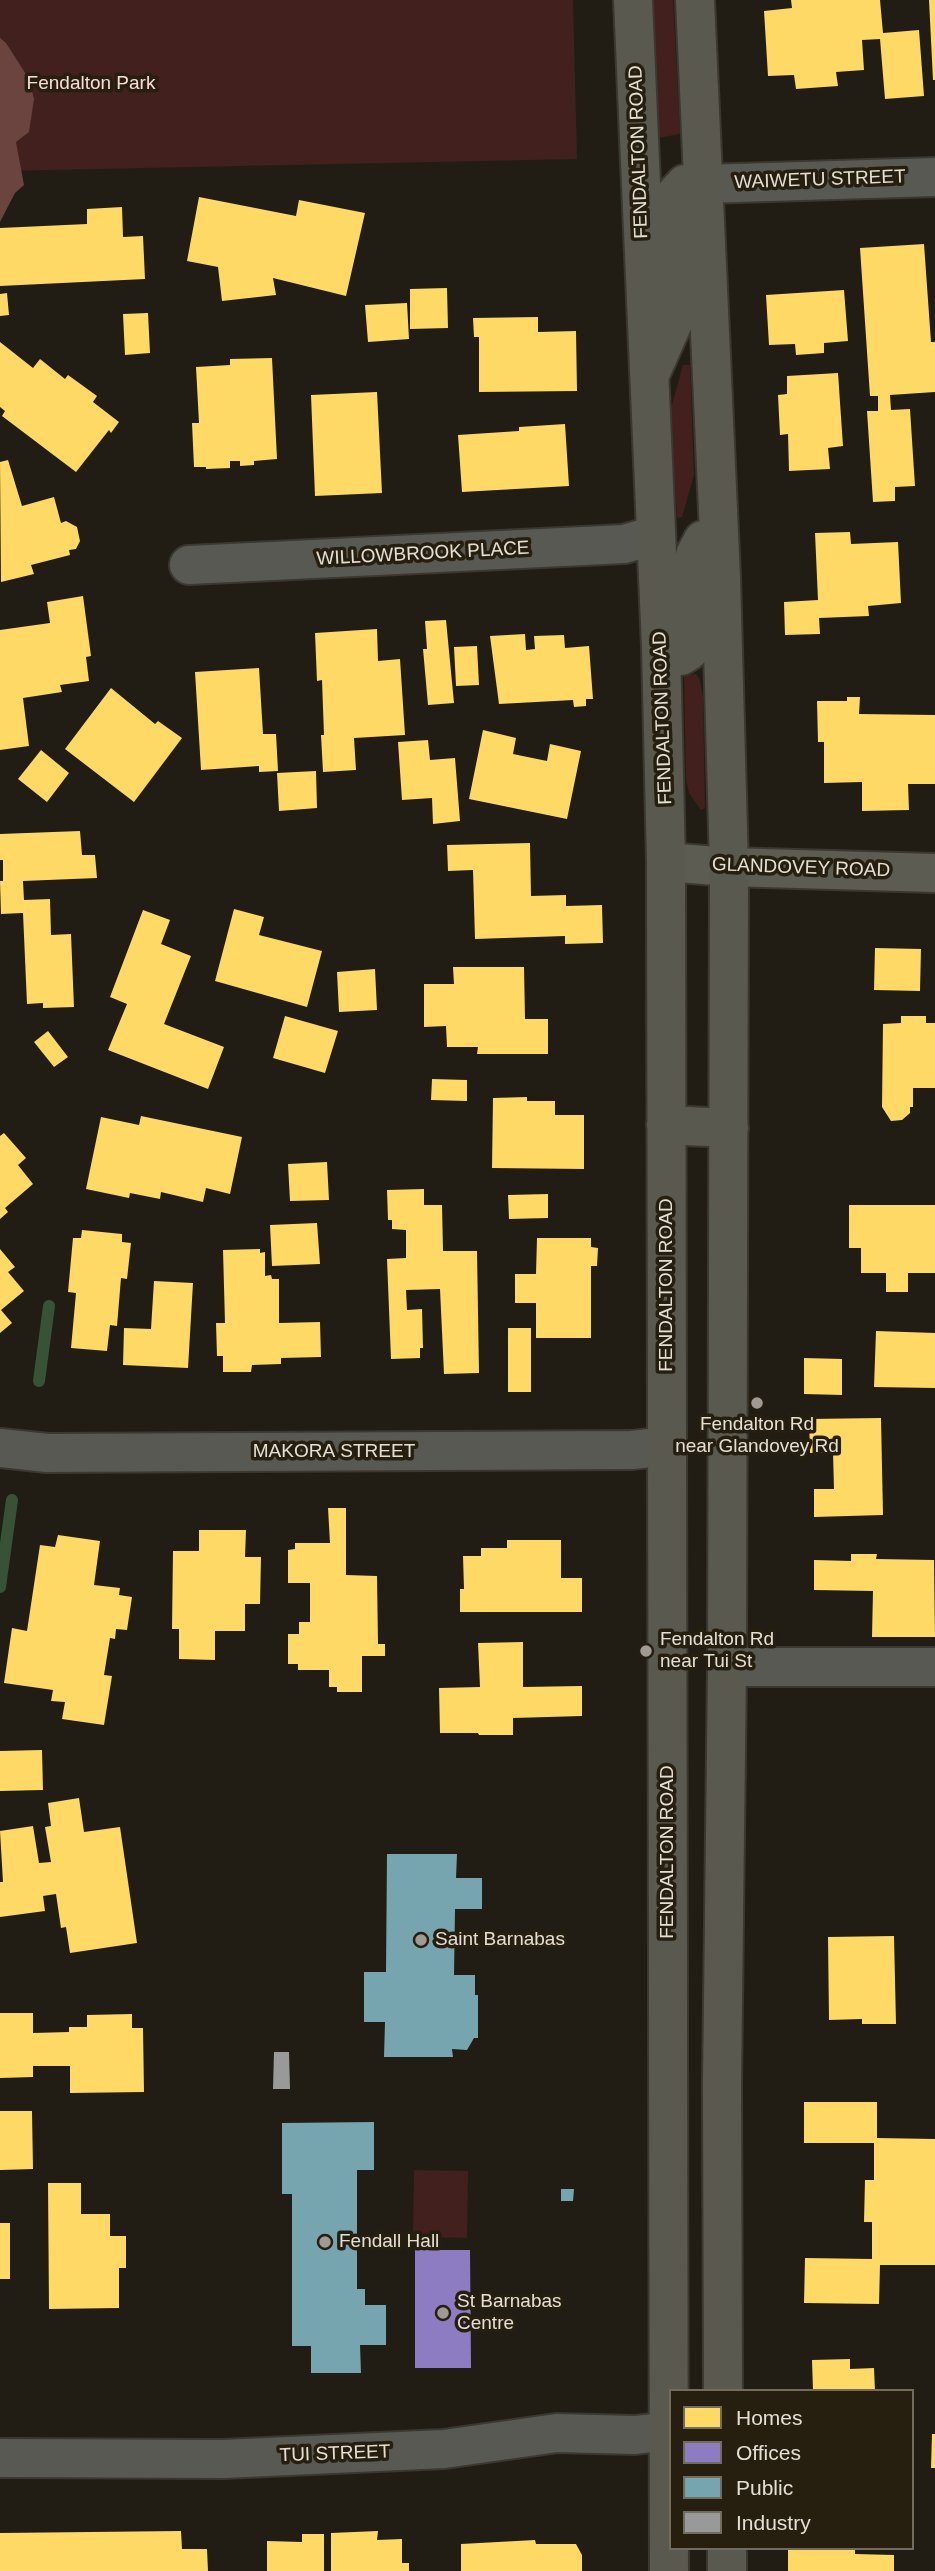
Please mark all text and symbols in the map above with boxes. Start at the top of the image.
street label: FENDALTON ROAD [625,65,653,239]
park label: Fendalton Park [27,73,155,95]
street label: WAIWETU STREET [734,166,906,194]
street label: WILLOWBROOK PLACE [316,537,530,571]
street label: FENDALTON ROAD [649,631,677,805]
street label: GLANDOVEY ROAD [711,853,891,883]
street label: FENDALTON ROAD [656,1198,678,1372]
marker: Fendalton Rd near Glandovey Rd [749,1395,765,1411]
place label: Fendalton Rd near Glandovey Rd [675,1414,839,1458]
street label: MAKORA STREET [253,1441,415,1463]
place label: Fendalton Rd near Tui St [660,1629,774,1673]
marker: Fendalton Rd near Tui St [638,1643,654,1659]
street label: FENDALTON ROAD [657,1765,679,1939]
place label: Saint Barnabas [435,1929,565,1951]
marker: Saint Barnabas [413,1932,429,1948]
place label: Fendall Hall [339,2231,439,2253]
marker: Fendall Hall [317,2234,333,2250]
place label: St Barnabas Centre [457,2291,562,2335]
marker: St Barnabas Centre [435,2305,451,2321]
legend [669,2389,914,2550]
text: Homes [736,2406,803,2429]
street label: TUI STREET [279,2441,391,2467]
text: Offices [736,2441,801,2464]
text: Public [736,2476,793,2499]
text: Industry [736,2511,811,2534]

